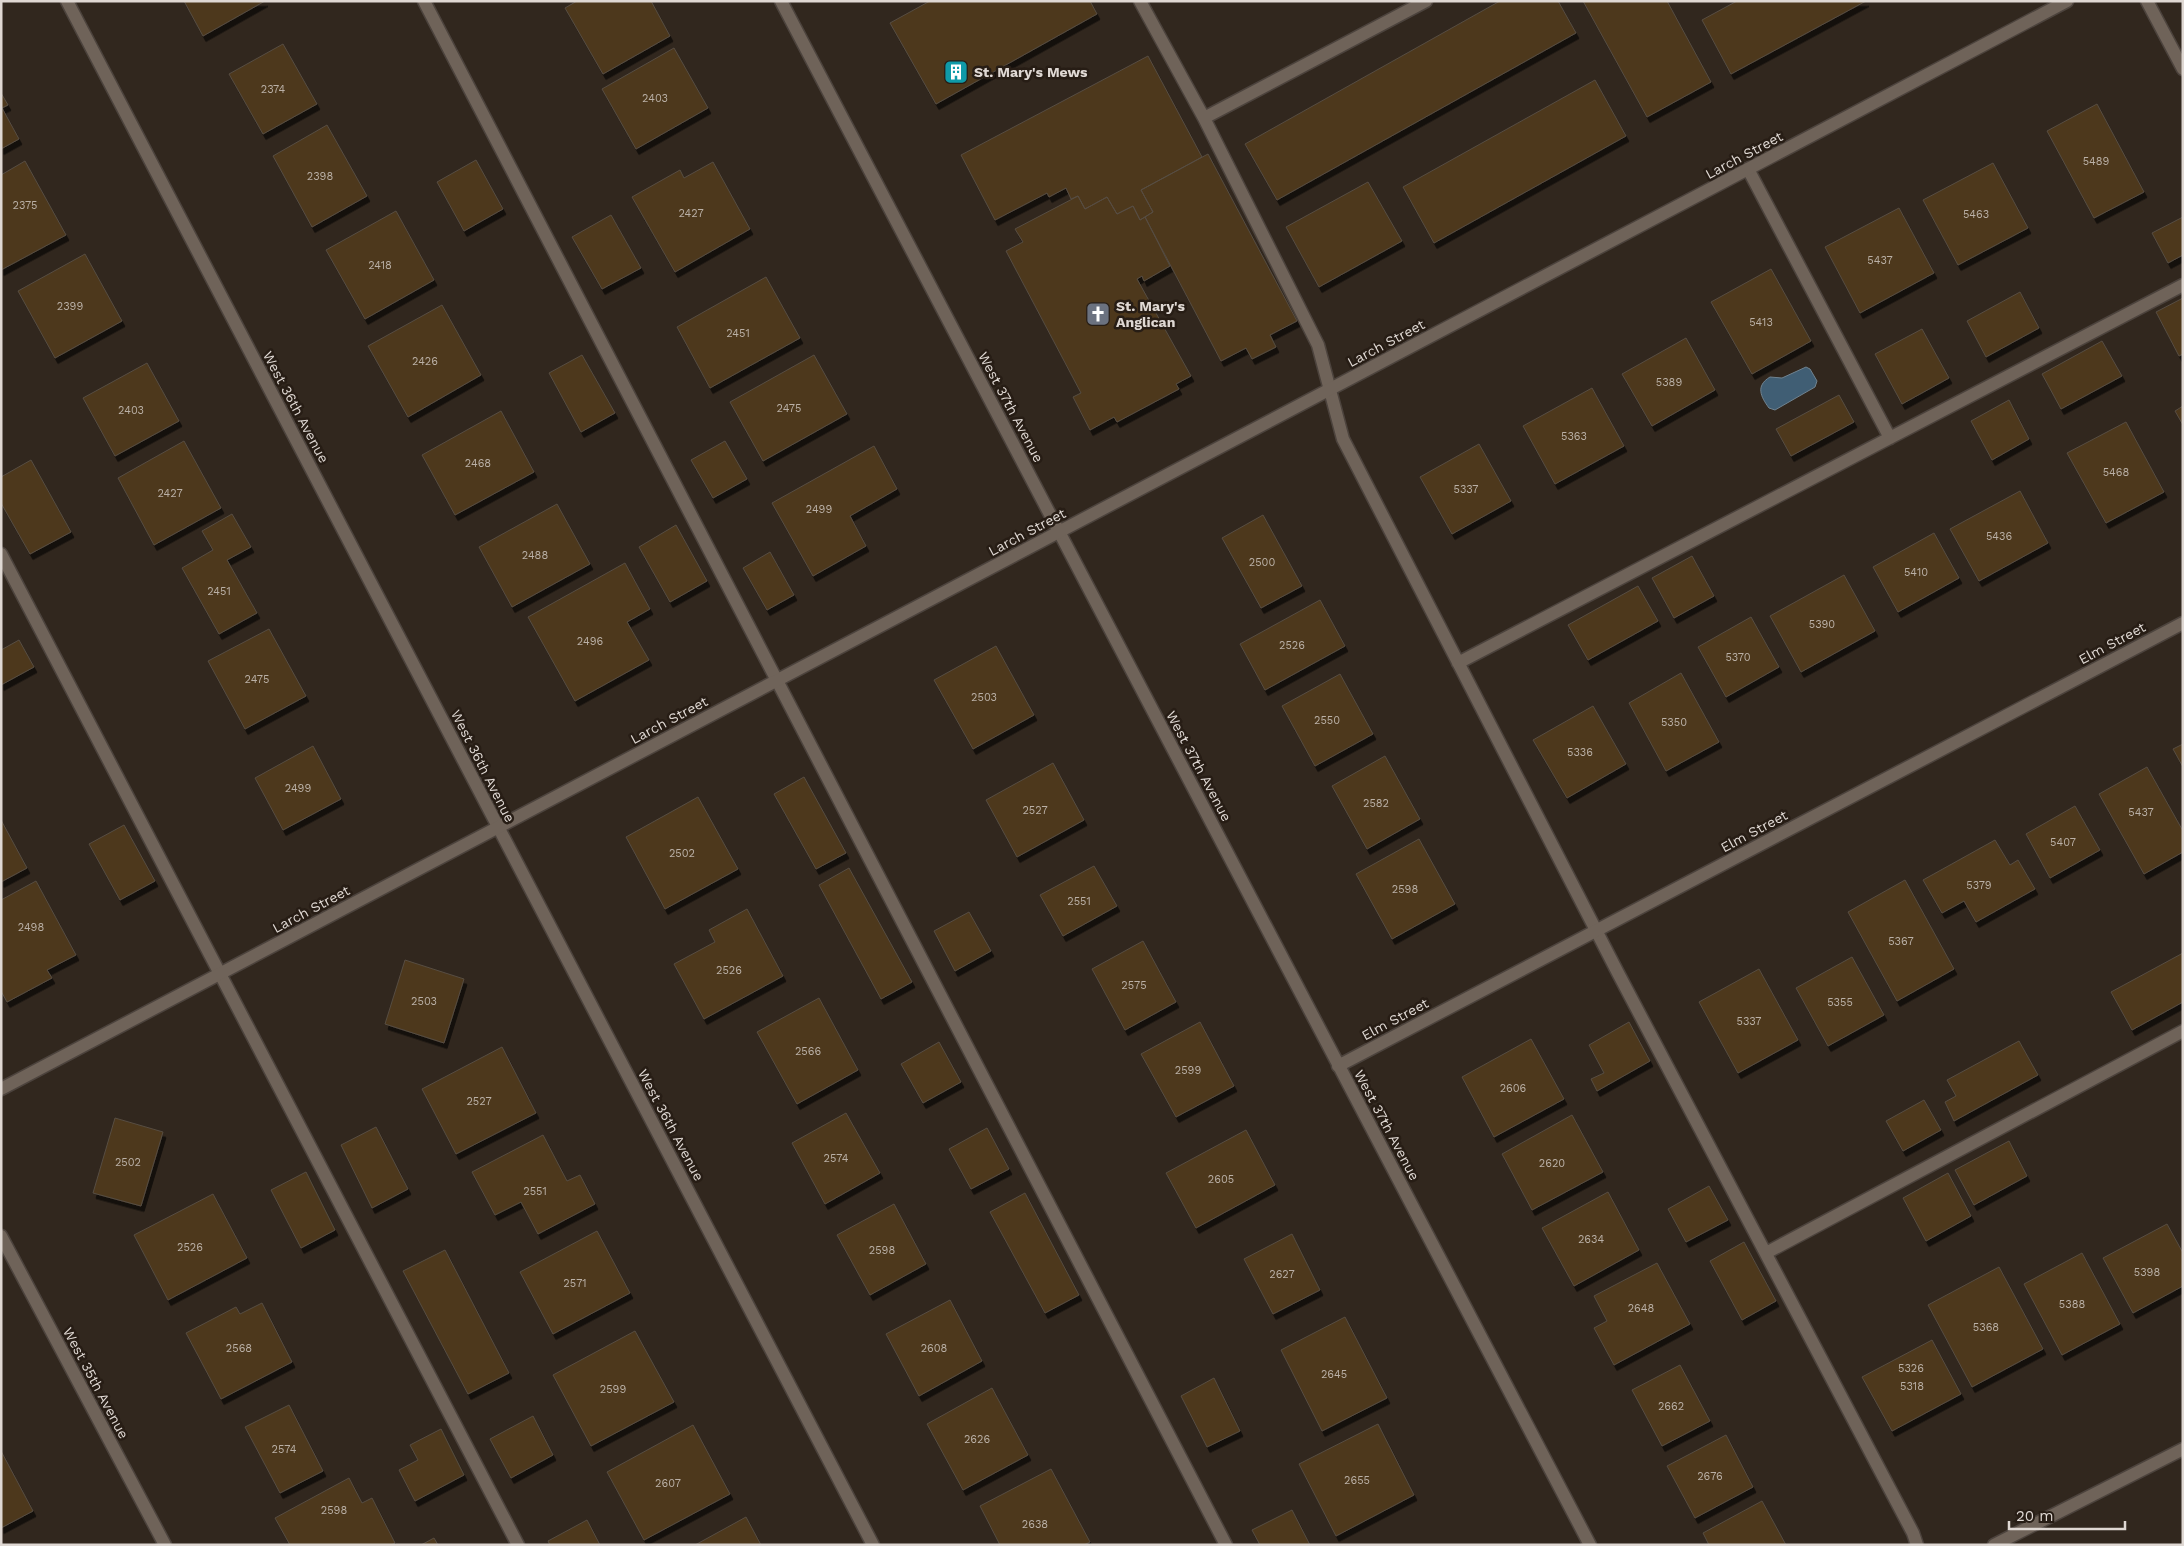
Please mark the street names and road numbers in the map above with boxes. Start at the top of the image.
street label: Larch Street [1703,128,1785,182]
street label: Larch Street [1345,316,1427,370]
street label: West 36th Avenue [260,348,332,466]
street label: West 37th Avenue [975,349,1047,465]
street label: Larch Street [986,505,1068,559]
street label: Elm Street [2076,619,2148,667]
street label: Larch Street [628,693,710,747]
street label: West 36th Avenue [448,707,518,825]
street label: West 37th Avenue [1163,708,1235,824]
street label: Elm Street [1718,807,1790,855]
street label: Larch Street [270,882,352,936]
street label: Elm Street [1359,995,1431,1043]
street label: West 36th Avenue [635,1066,707,1184]
street label: West 37th Avenue [1351,1067,1423,1183]
street label: West 35th Avenue [60,1325,132,1441]

